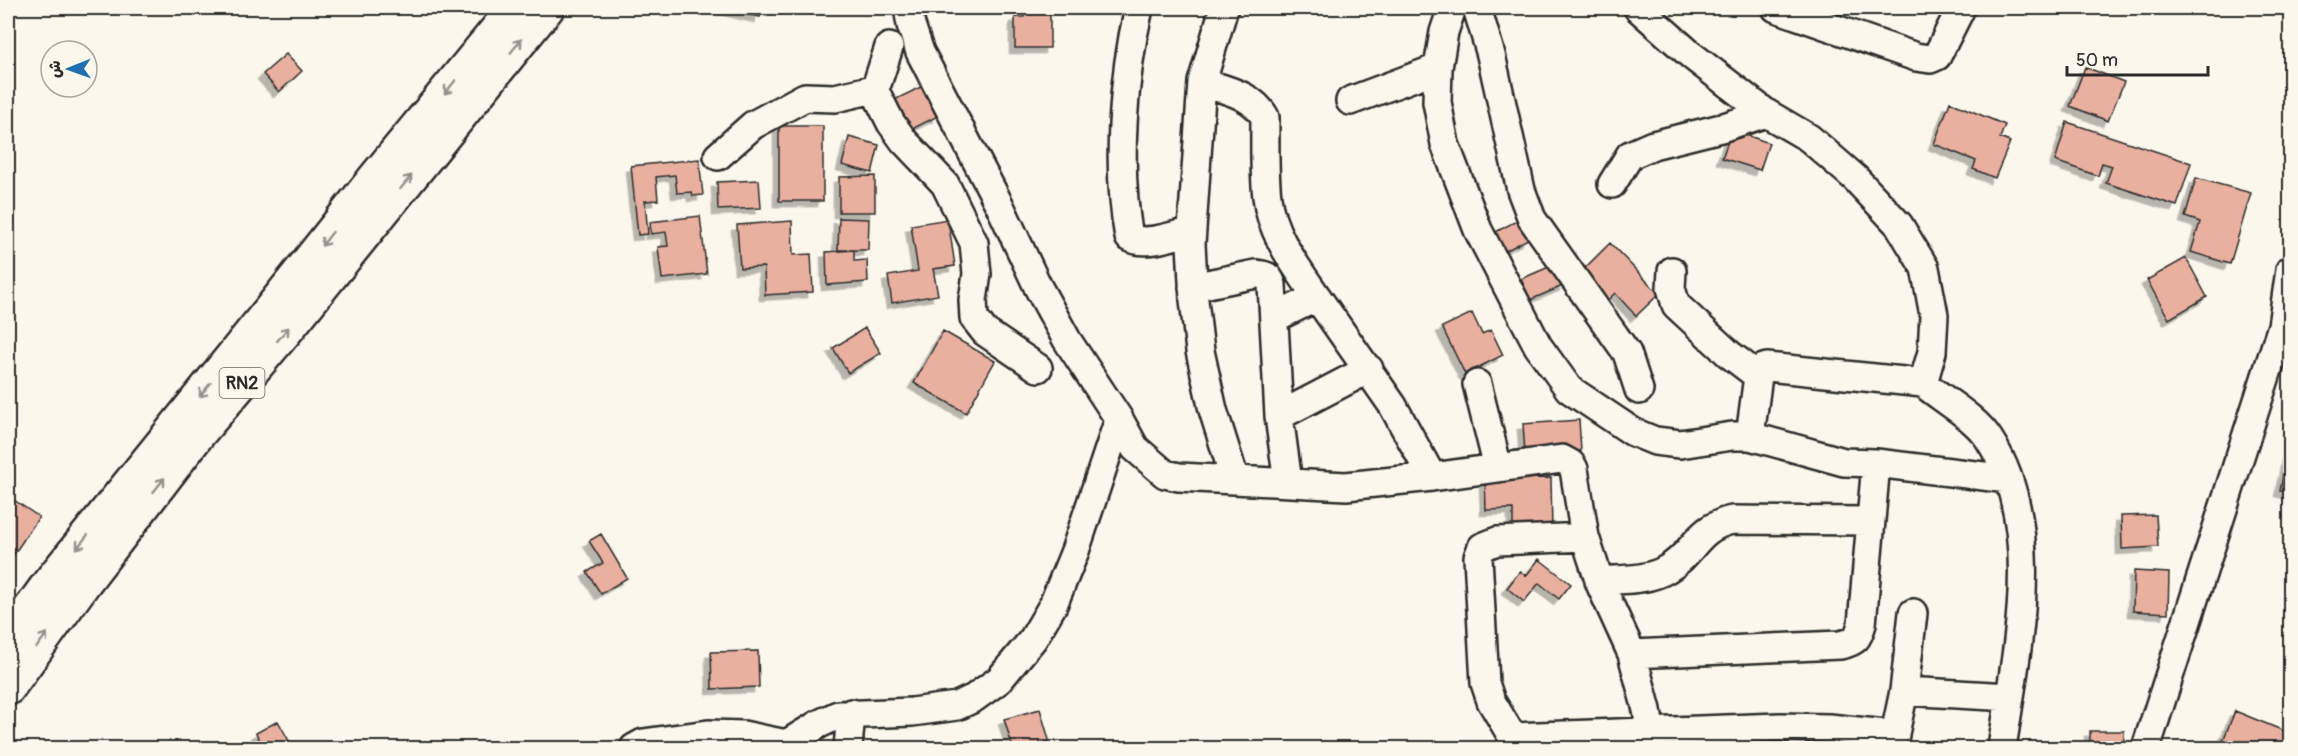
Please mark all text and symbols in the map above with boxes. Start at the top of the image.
one-way arrow [509,38,522,54]
north arrow [39,39,99,99]
scale bar [2067,39,2208,77]
text: 50 m [2076,49,2118,72]
text: ش [45,60,65,78]
one-way arrow [443,79,456,95]
one-way arrow [399,175,412,191]
one-way arrow [320,230,333,246]
one-way arrow [276,327,290,342]
road number: RN2 [220,368,264,398]
one-way arrow [198,382,211,398]
one-way arrow [153,477,166,493]
one-way arrow [75,534,88,550]
one-way arrow [36,633,48,649]

